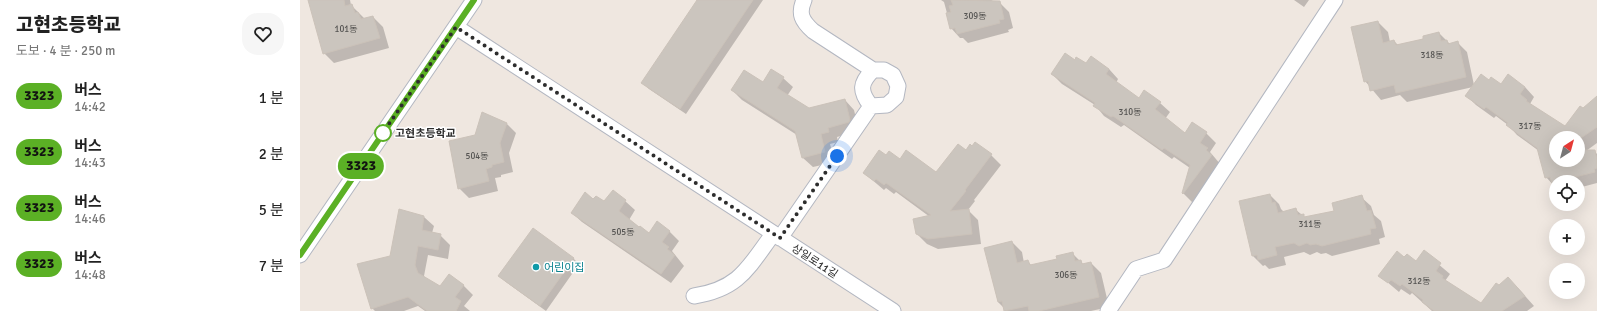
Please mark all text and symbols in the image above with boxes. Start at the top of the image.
house number: 309동 [964,11,986,22]
text: 고현초등학교 [16,13,121,37]
button: heart [242,13,284,55]
house number: 101동 [335,24,357,35]
text: 도보 · 4 분 · 250 m [16,43,115,59]
house number: 318동 [1421,50,1443,61]
text: 버스 [74,81,102,99]
text: 3323 [24,87,54,104]
text: 1 분 [259,89,284,107]
text: 14:42 [74,99,106,115]
house number: 310동 [1119,107,1141,118]
house number: 317동 [1519,121,1541,132]
marker: 고현초등학교 [374,124,392,142]
place label: 고현초등학교 [395,127,456,140]
north arrow [1549,131,1585,167]
map controls [1549,131,1585,299]
text: 버스 [74,137,102,155]
text: 3323 [24,143,54,160]
text: 2 분 [259,145,284,163]
your location [827,146,847,166]
house number: 504동 [466,151,488,162]
line badge: 3323 [333,153,389,179]
text: 14:43 [74,155,106,171]
text: 3323 [346,157,376,174]
button: locate [1549,175,1585,211]
text: 버스 [74,193,102,211]
text: 3323 [24,199,54,216]
text: 5 분 [259,201,284,219]
text: 14:46 [74,211,106,227]
house number: 311동 [1299,219,1321,230]
button: + [1549,219,1585,255]
house number: 505동 [612,227,634,238]
street label: 상일로11길 [789,242,840,281]
text: 버스 [74,249,102,267]
text: 3323 [24,255,54,272]
text: 7 분 [259,257,284,275]
place label: 어린이집 [544,261,584,274]
marker: 어린이집 [531,262,541,272]
button: − [1549,263,1585,299]
text: 14:48 [74,267,106,283]
house number: 306동 [1055,270,1077,281]
house number: 312동 [1408,276,1430,287]

